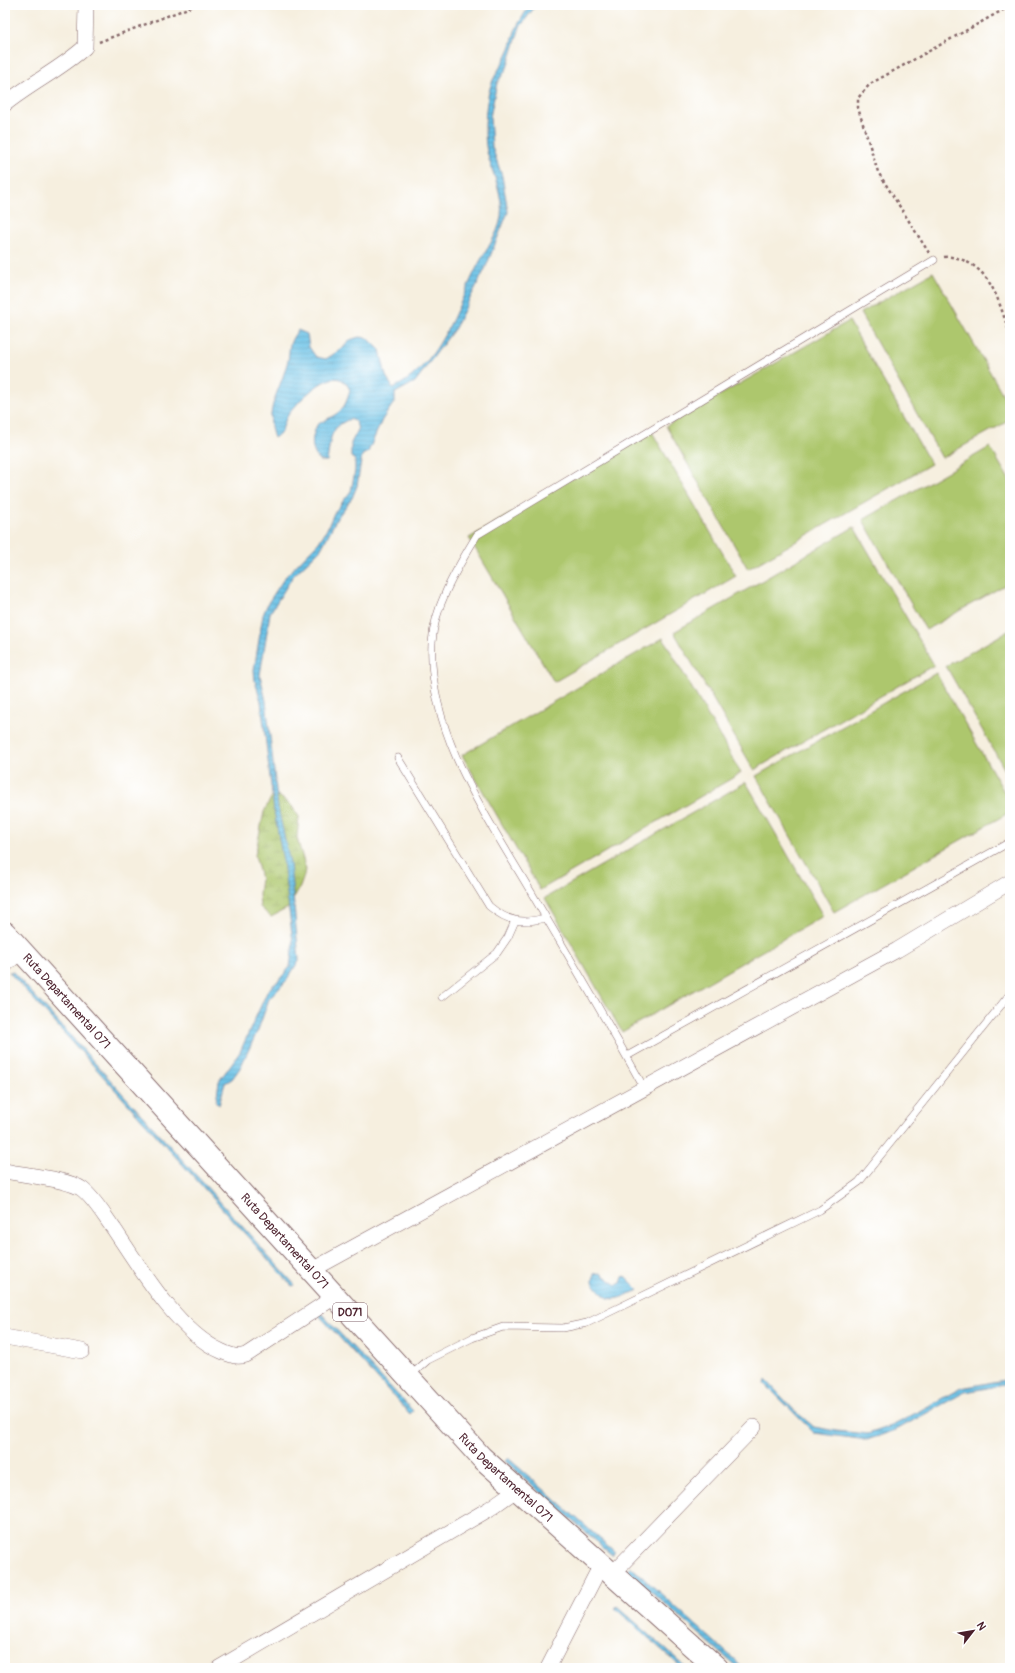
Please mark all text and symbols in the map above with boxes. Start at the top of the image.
street label: Ruta Departamental 071 [19,951,114,1052]
street label: Ruta Departamental 071 [237,1190,331,1292]
road number: D071 [333,1303,367,1321]
street label: Ruta Departamental 071 [455,1430,556,1526]
north arrow [953,1611,993,1651]
text: N [974,1620,989,1633]

